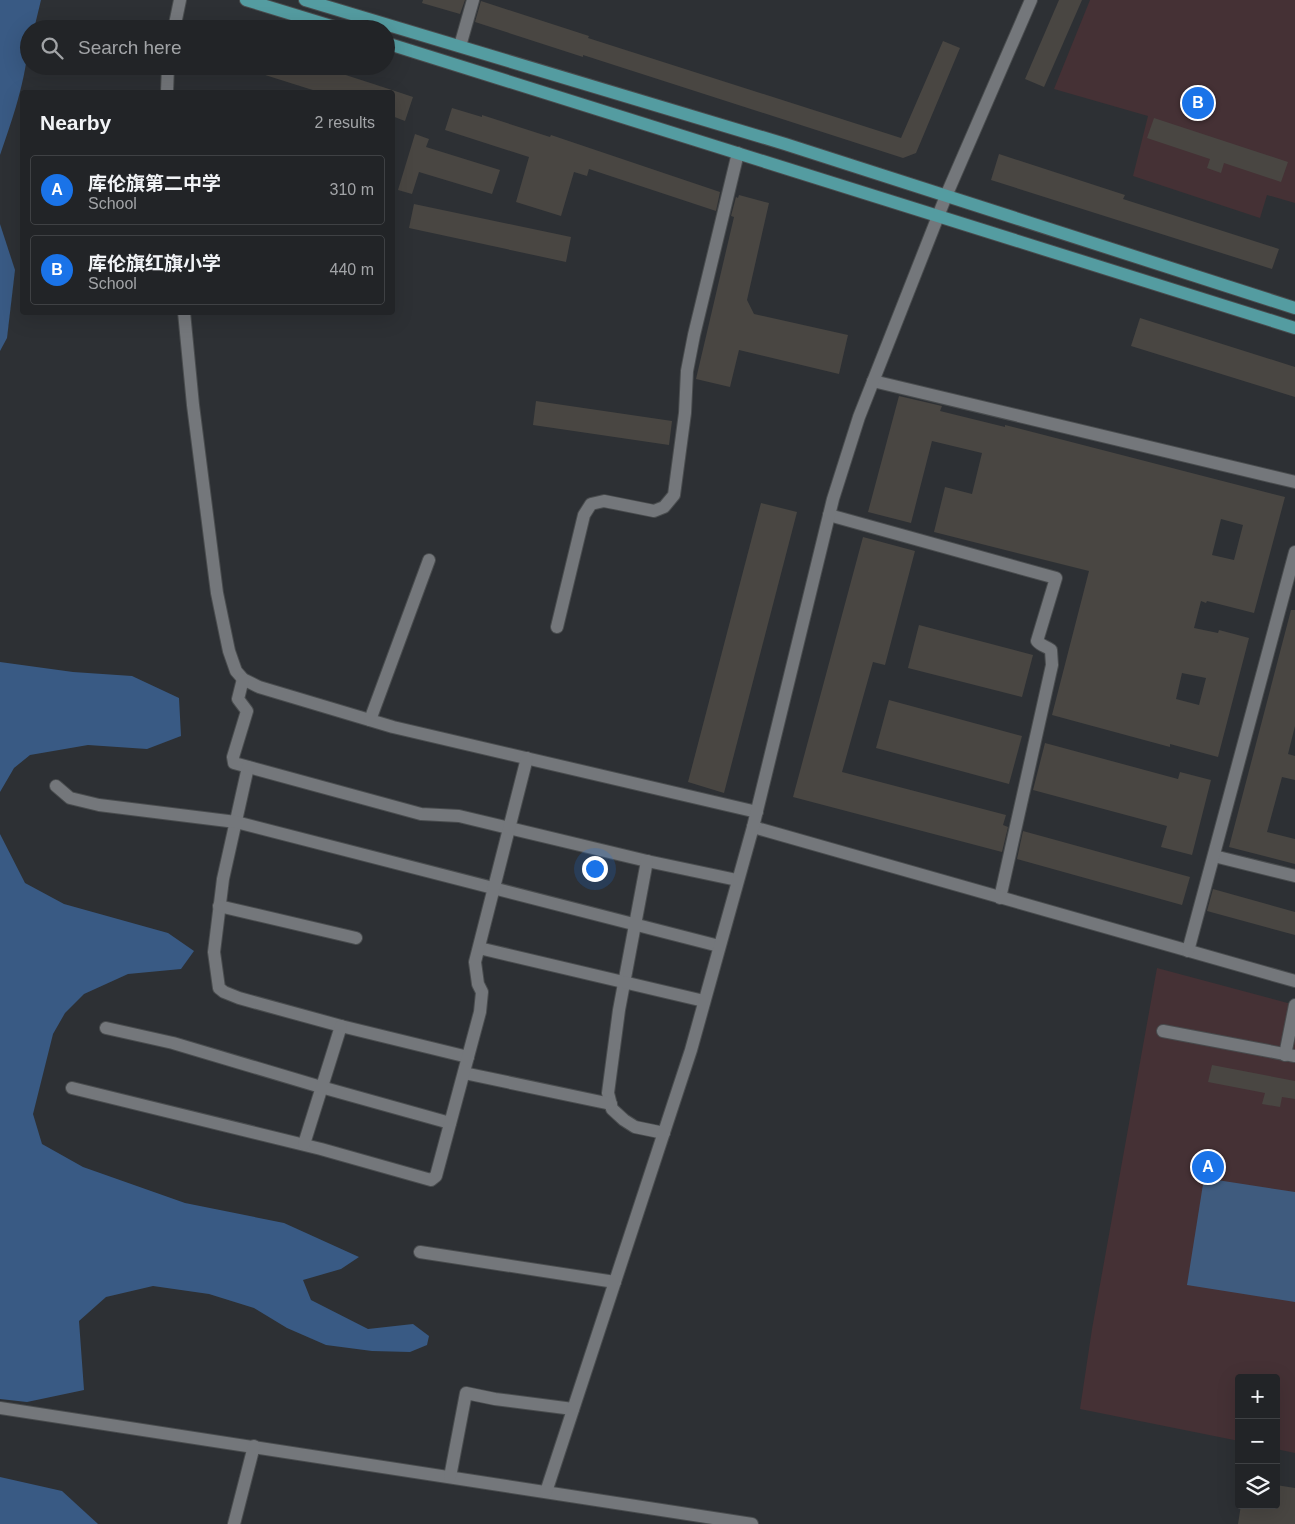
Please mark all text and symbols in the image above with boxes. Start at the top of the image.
search box [20,20,395,75]
icon: search [38,34,66,62]
text: Search here [78,37,182,58]
pin: B [1182,84,1214,122]
text: Nearby [40,111,111,134]
text: 2 results [315,114,375,131]
text: 库伦旗第二中学 [88,173,221,194]
text: A [51,181,63,198]
text: 310 m [330,181,374,198]
text: School [88,195,137,212]
text: 库伦旗红旗小学 [88,253,221,274]
text: B [51,261,63,278]
text: 440 m [330,261,374,278]
text: School [88,275,137,292]
your location [582,856,608,882]
pin: A [1192,1148,1224,1186]
map controls [1235,1374,1280,1509]
button: + [1235,1374,1280,1419]
button: − [1235,1419,1280,1464]
button: layers [1235,1464,1280,1509]

